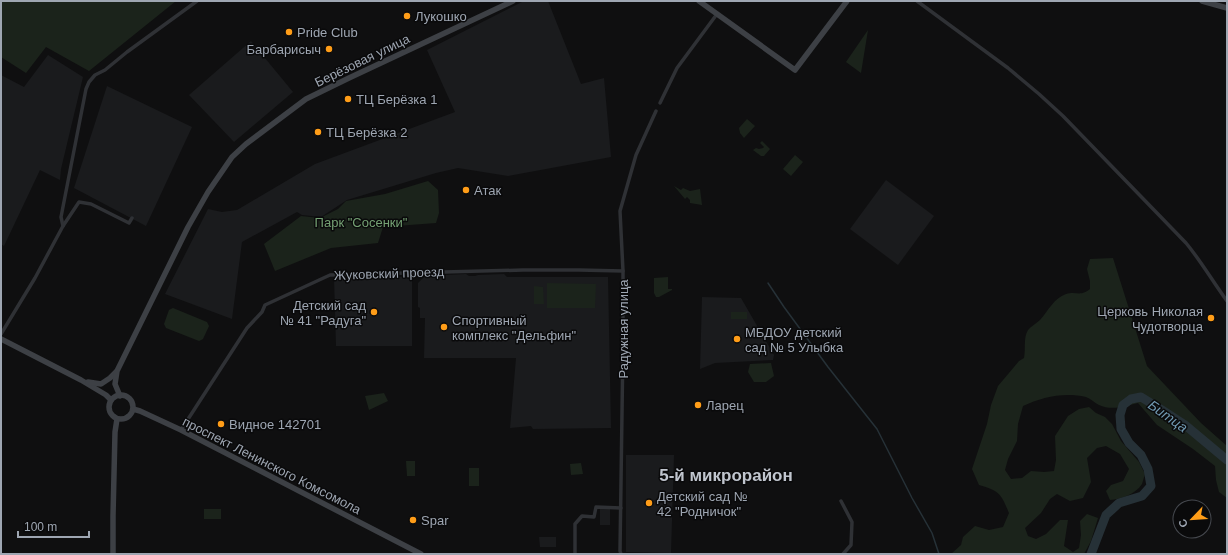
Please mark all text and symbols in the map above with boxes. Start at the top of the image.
place label: Лукошко [415,9,467,24]
marker: Лукошко [402,11,412,21]
place label: Pride Club [297,25,358,40]
marker: Pride Club [284,27,294,37]
street label: Берёзовая улица [312,31,413,90]
place label: Барбарисыч [247,42,321,57]
marker: Барбарисыч [324,44,334,54]
place label: ТЦ Берёзка 1 [356,92,437,107]
marker: ТЦ Берёзка 1 [343,94,353,104]
place label: ТЦ Берёзка 2 [326,125,407,140]
marker: ТЦ Берёзка 2 [313,127,323,137]
place label: Атак [474,183,501,198]
marker: Атак [461,185,471,195]
park label: Парк "Сосенки" [315,215,408,230]
street label: Жуковский проезд [334,264,445,283]
street label: Радужная улица [616,279,631,379]
place label: Детский сад № 41 "Радуга" [280,298,366,328]
place label: Церковь Николая Чудотворца [1097,304,1204,334]
marker: Детский сад № 41 "Радуга" [369,307,379,317]
place label: Спортивный комплекс "Дельфин" [452,313,577,343]
marker: Церковь Николая Чудотворца [1206,313,1216,323]
marker: Спортивный комплекс "Дельфин" [439,322,449,332]
place label: МБДОУ детский сад № 5 Улыбка [745,325,844,355]
marker: МБДОУ детский сад № 5 Улыбка [732,334,742,344]
water label: Битца [1145,397,1191,435]
place label: Ларец [706,398,744,413]
marker: Ларец [693,400,703,410]
street label: проспект Ленинского Комсомола [180,414,364,517]
place label: Видное 142701 [229,417,321,432]
marker: Видное 142701 [216,419,226,429]
district label: 5-й микрорайон [659,466,793,485]
place label: Детский сад № 42 "Родничок" [657,489,748,519]
marker: Детский сад № 42 "Родничок" [644,498,654,508]
north arrow [1172,499,1212,539]
scale bar [18,513,89,539]
place label: Spar [421,513,449,528]
marker: Spar [408,515,418,525]
text: С [1176,517,1190,529]
text: 100 m [24,520,57,534]

